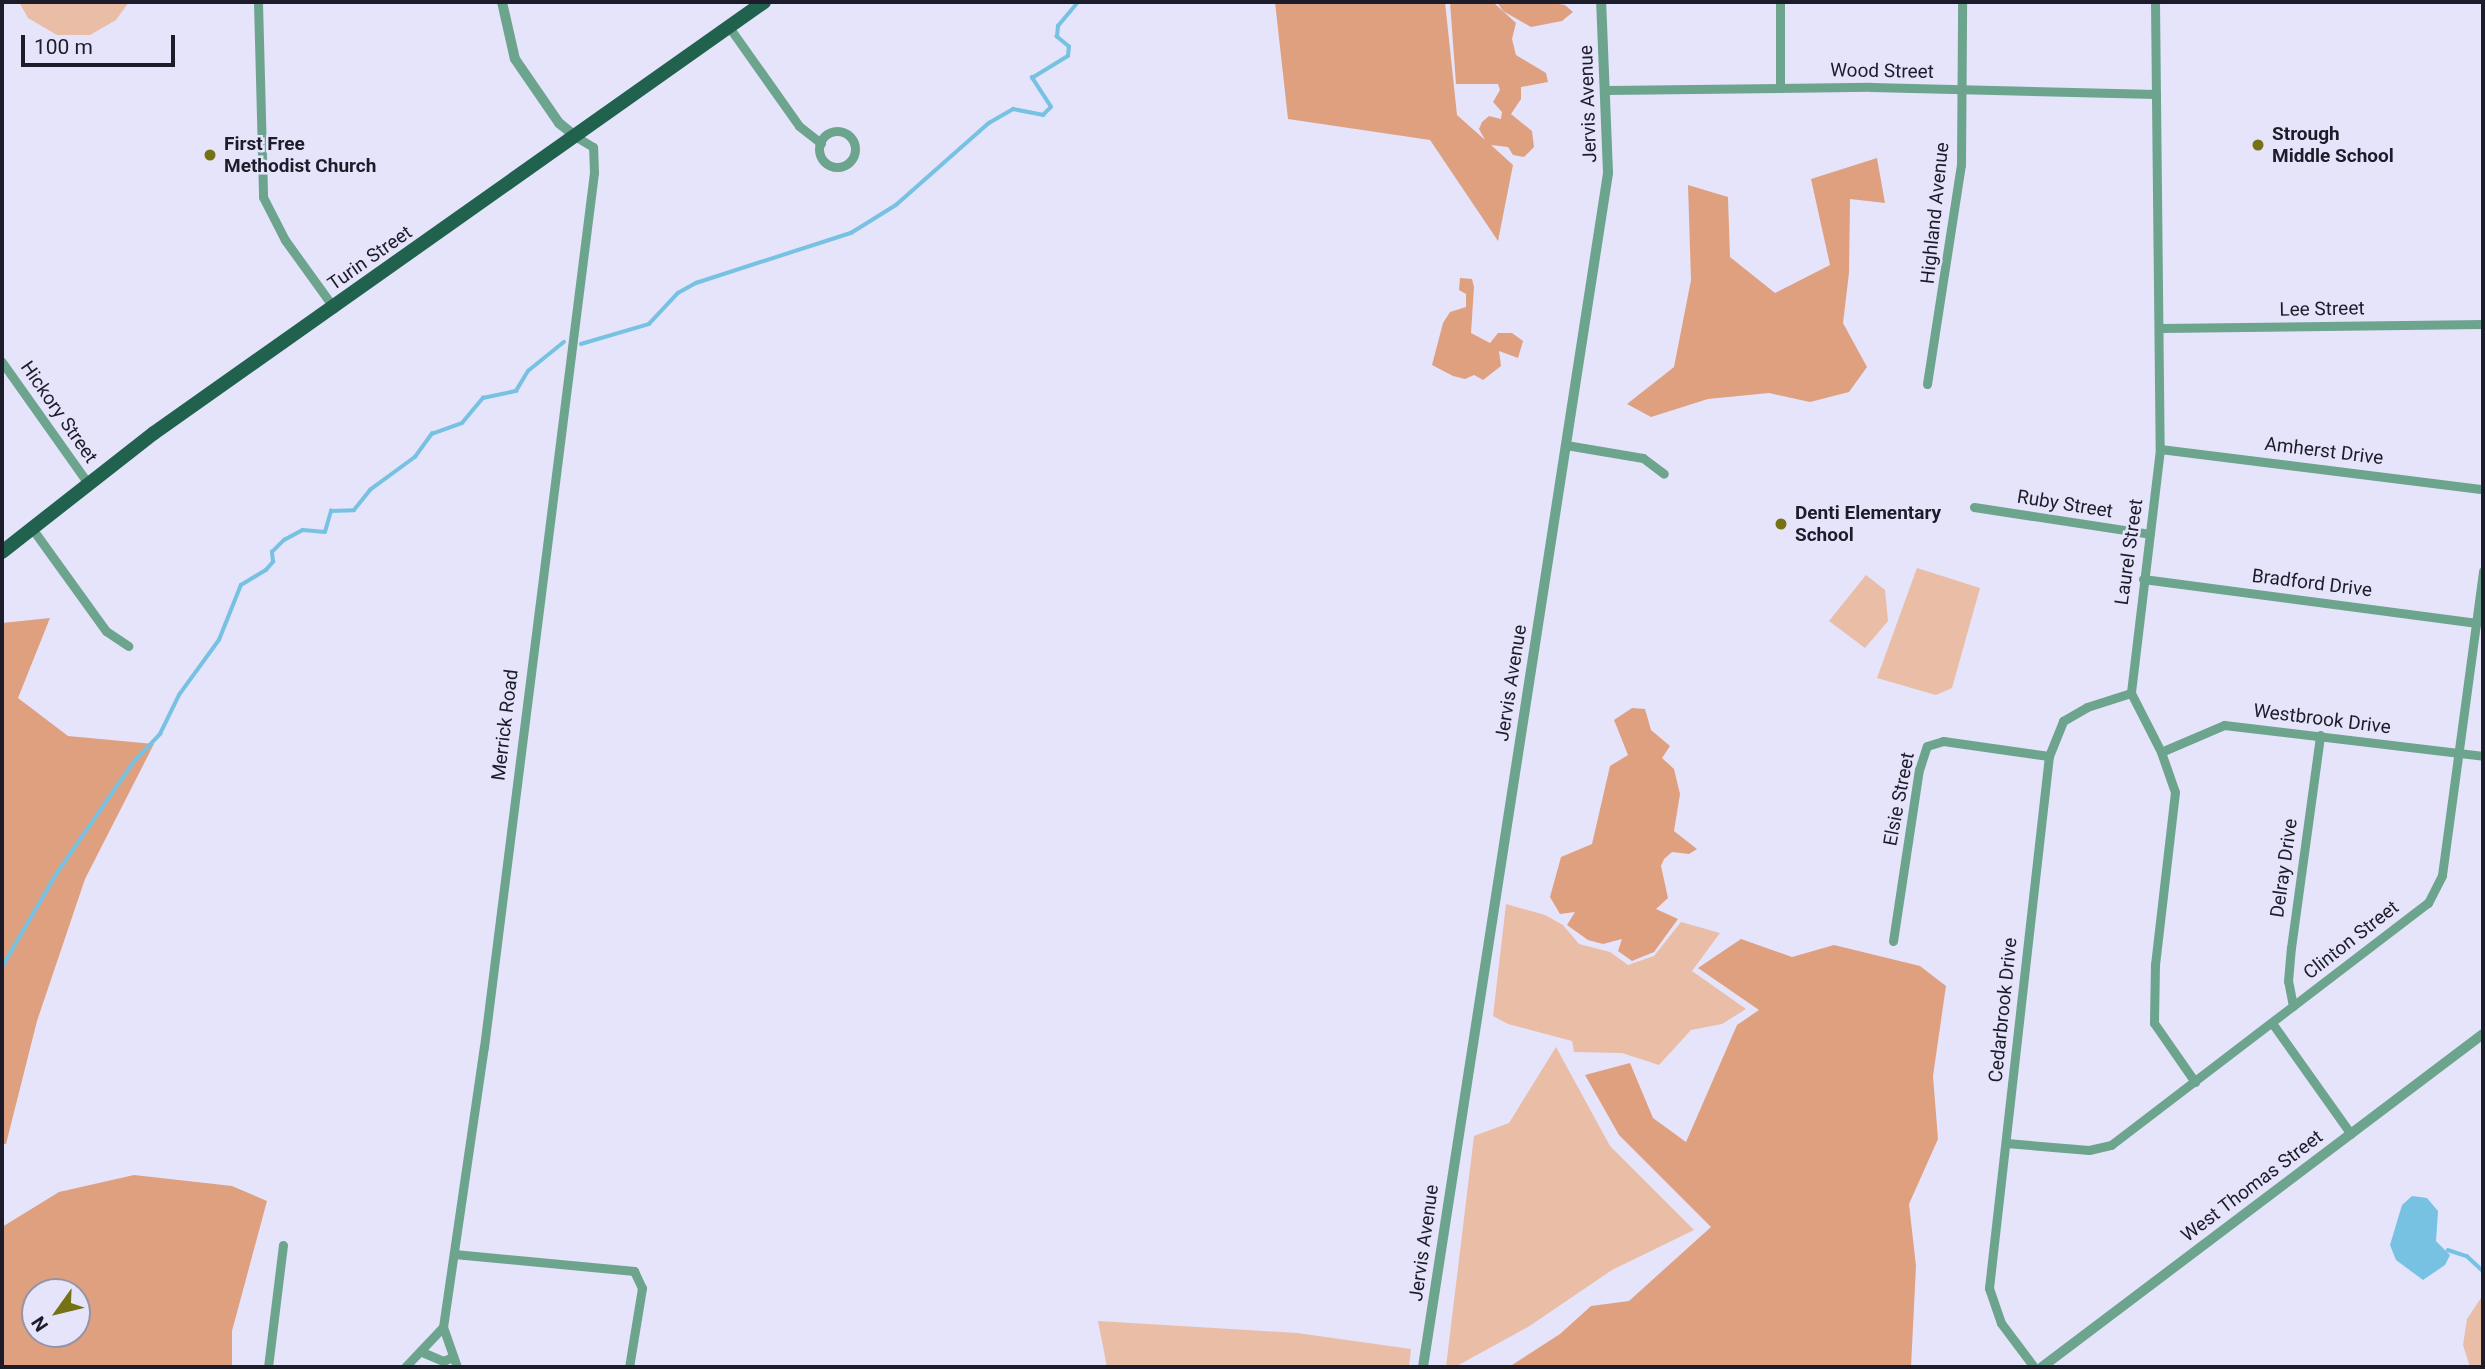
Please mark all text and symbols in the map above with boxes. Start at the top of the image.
scale bar [24,21,178,65]
text: 100 m [34,35,93,59]
street label: Jervis Avenue [1575,45,1601,163]
street label: Wood Street [1830,59,1934,83]
place label: Strough Middle School [2272,123,2394,167]
place label: First Free Methodist Church [224,133,376,177]
marker: Strough Middle School [2250,137,2266,153]
street label: Highland Avenue [1916,141,1954,285]
marker: First Free Methodist Church [202,147,218,163]
street label: Turin Street [324,221,416,295]
street label: Lee Street [2279,297,2365,321]
street label: Hickory Street [16,357,102,467]
street label: Amherst Drive [2263,432,2385,470]
street label: Ruby Street [2016,485,2114,523]
street label: Laurel Street [2110,498,2148,606]
place label: Denti Elementary School [1795,502,1941,546]
marker: Denti Elementary School [1773,516,1789,532]
street label: Bradford Drive [2251,564,2373,602]
street label: Jervis Avenue [1491,623,1531,743]
street label: Merrick Road [487,668,523,782]
street label: Westbrook Drive [2252,699,2392,739]
street label: Elsie Street [1879,750,1919,848]
street label: Delray Drive [2266,817,2302,919]
street label: Clinton Street [2299,896,2403,984]
street label: Cedarbrook Drive [1984,936,2022,1084]
street label: West Thomas Street [2177,1125,2327,1247]
street label: Jervis Avenue [1405,1183,1443,1303]
north arrow [21,1278,91,1348]
text: N [27,1312,53,1336]

